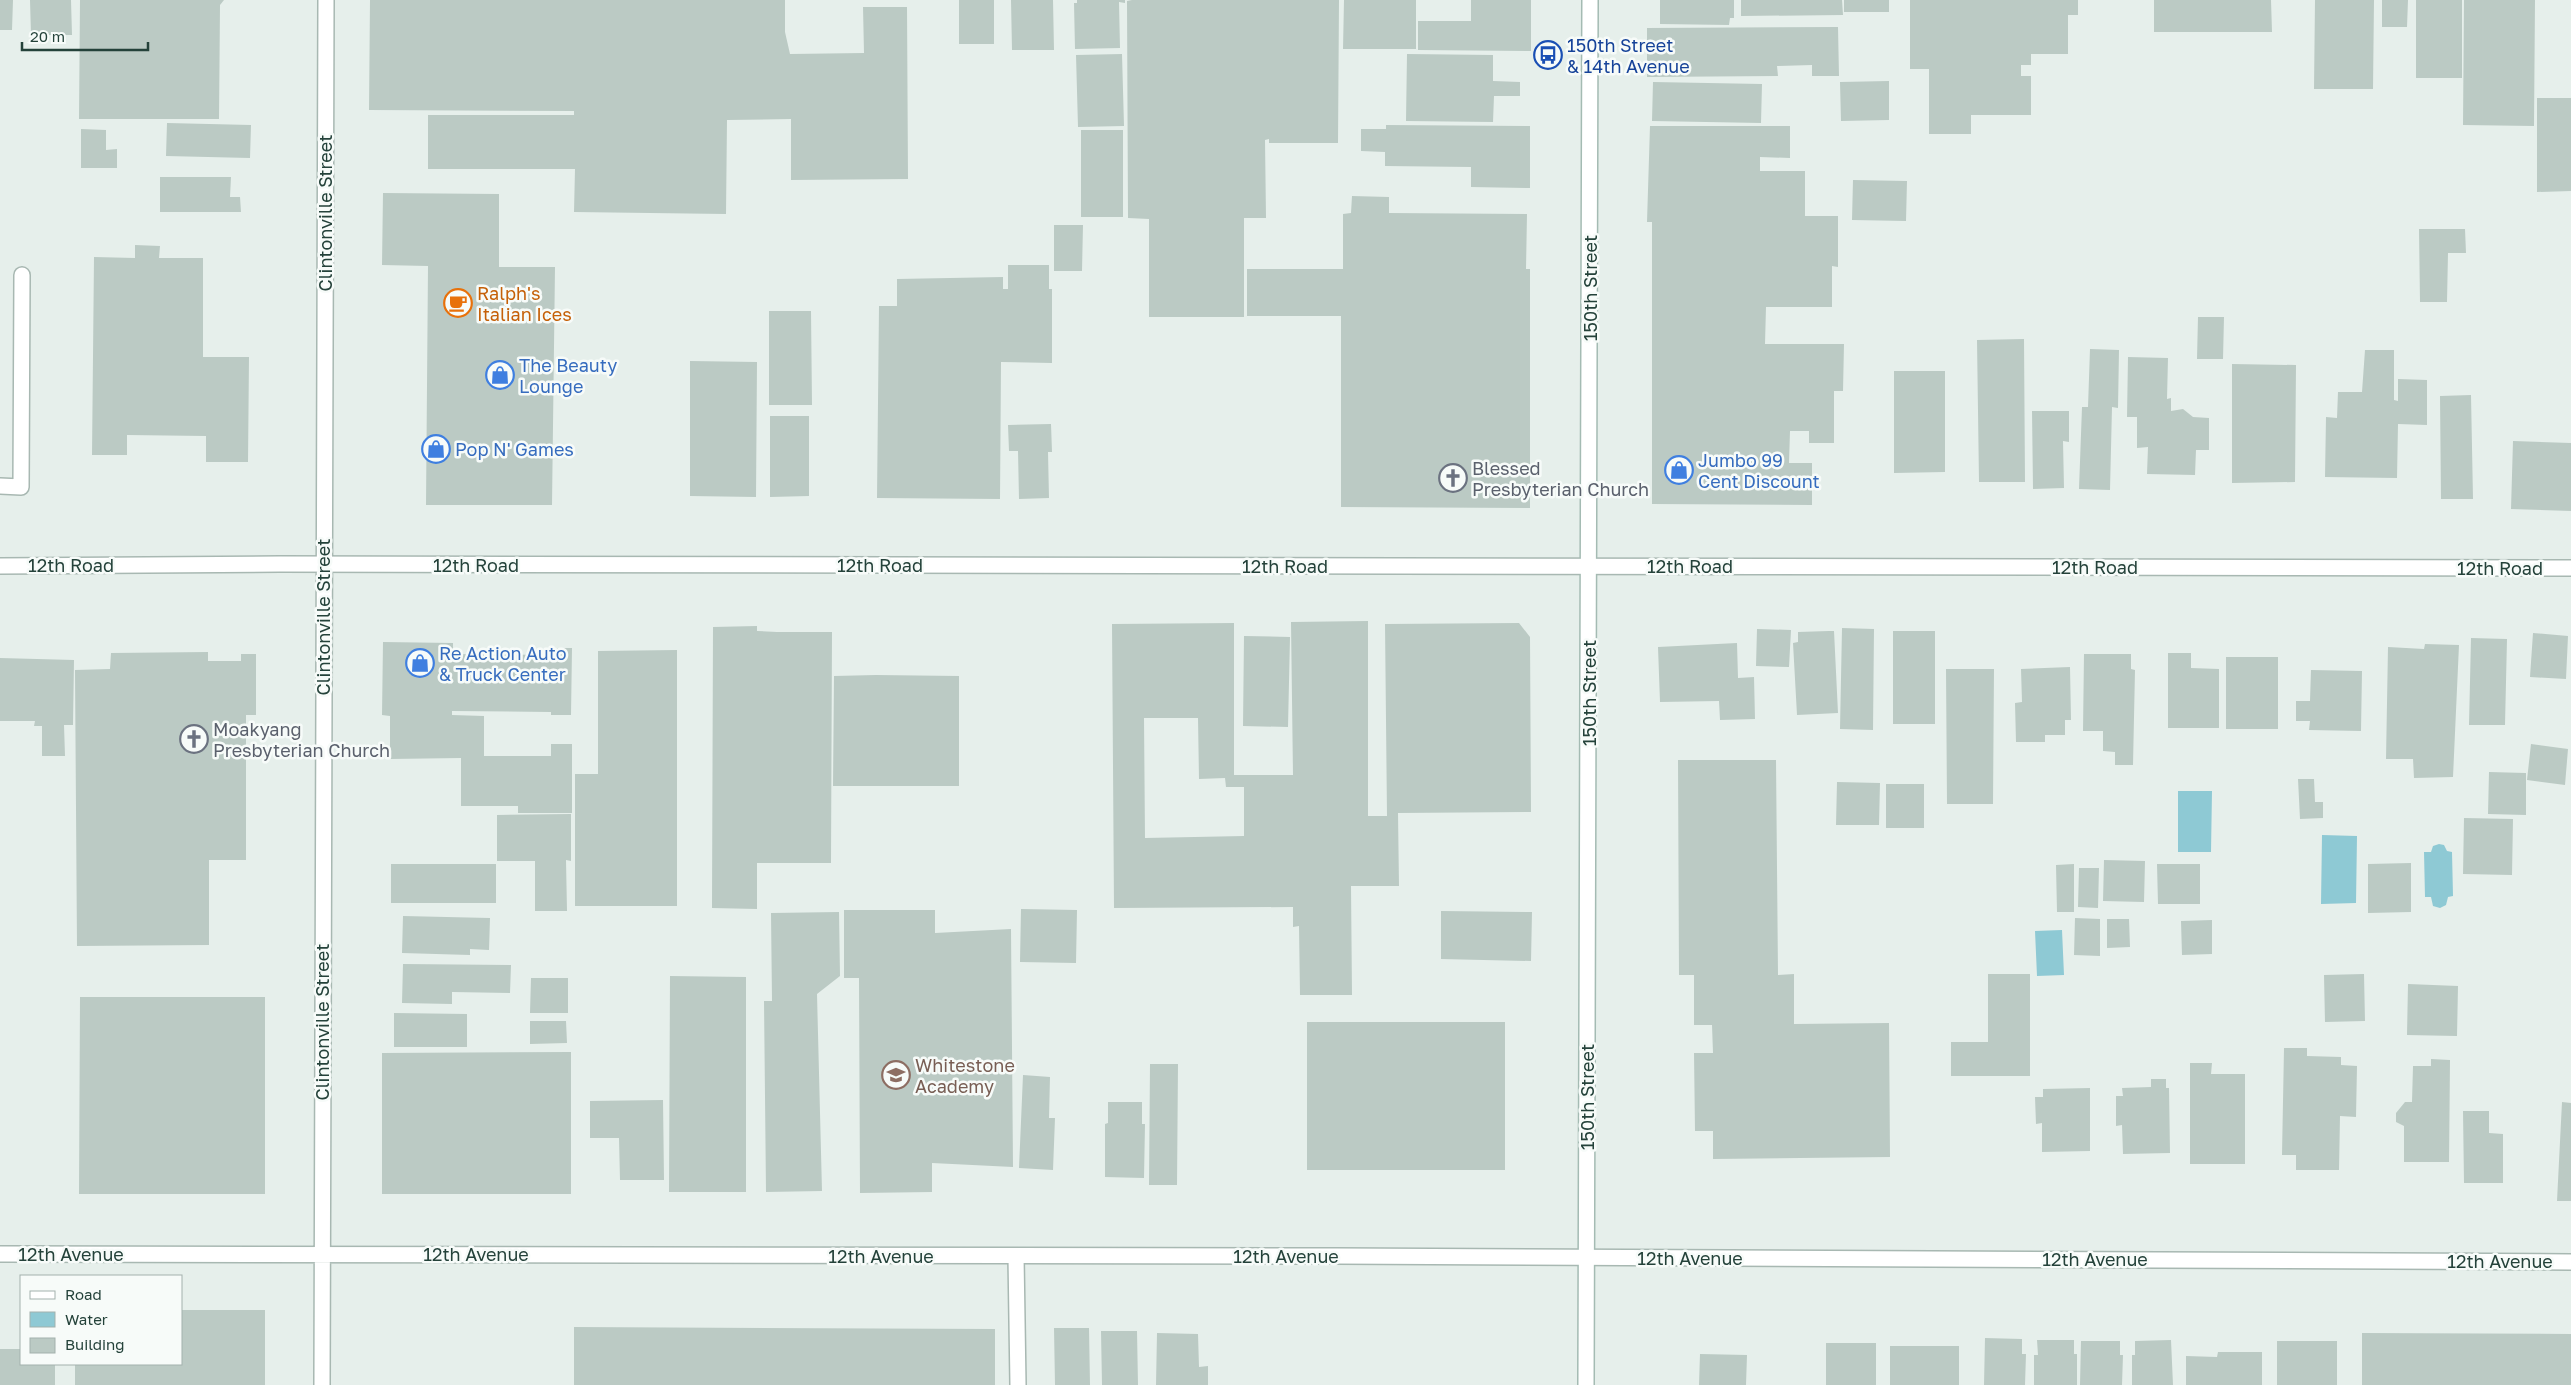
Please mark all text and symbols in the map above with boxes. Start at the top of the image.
scale bar [22,20,149,52]
text: 20 m [30,27,65,45]
place label: 150th Street & 14th Avenue [1567,34,1690,77]
bus stop icon: 150th Street & 14th Avenue [1533,40,1563,70]
street label: Clintonville Street [314,135,336,291]
street label: 150th Street [1579,235,1601,341]
place label: Ralph's Italian Ices [477,282,572,325]
cafe icon: Ralph's Italian Ices [443,288,473,318]
place label: The Beauty Lounge [519,354,617,397]
shop icon: The Beauty Lounge [485,360,515,390]
shop icon: Pop N' Games [421,434,451,464]
place label: Pop N' Games [455,438,574,460]
place label: Jumbo 99 Cent Discount [1698,449,1820,492]
shop icon: Jumbo 99 Cent Discount [1664,455,1694,485]
place label: Blessed Presbyterian Church [1472,457,1649,500]
church icon: Blessed Presbyterian Church [1438,463,1468,493]
street label: Clintonville Street [312,539,334,695]
street label: 12th Road [28,554,114,576]
street label: 12th Road [433,554,519,576]
street label: 12th Road [837,554,923,576]
street label: 12th Road [1242,555,1328,577]
street label: 12th Road [1647,555,1733,577]
street label: 12th Road [2052,556,2138,578]
street label: 12th Road [2457,557,2543,579]
street label: 150th Street [1578,640,1600,746]
place label: Re Action Auto & Truck Center [439,642,567,685]
shop icon: Re Action Auto & Truck Center [405,648,435,678]
place label: Moakyang Presbyterian Church [213,718,390,761]
church icon: Moakyang Presbyterian Church [179,724,209,754]
street label: Clintonville Street [311,944,333,1100]
street label: 150th Street [1576,1044,1598,1150]
place label: Whitestone Academy [915,1054,1015,1097]
school or university icon: Whitestone Academy [881,1060,911,1090]
street label: 12th Avenue [18,1243,124,1265]
street label: 12th Avenue [423,1243,529,1265]
street label: 12th Avenue [828,1245,934,1267]
street label: 12th Avenue [1233,1245,1339,1267]
street label: 12th Avenue [1637,1247,1743,1269]
street label: 12th Avenue [2042,1248,2148,1270]
street label: 12th Avenue [2447,1250,2553,1272]
legend [20,1275,182,1365]
text: Road [65,1285,102,1303]
text: Water [65,1310,108,1328]
text: Building [65,1335,125,1353]

